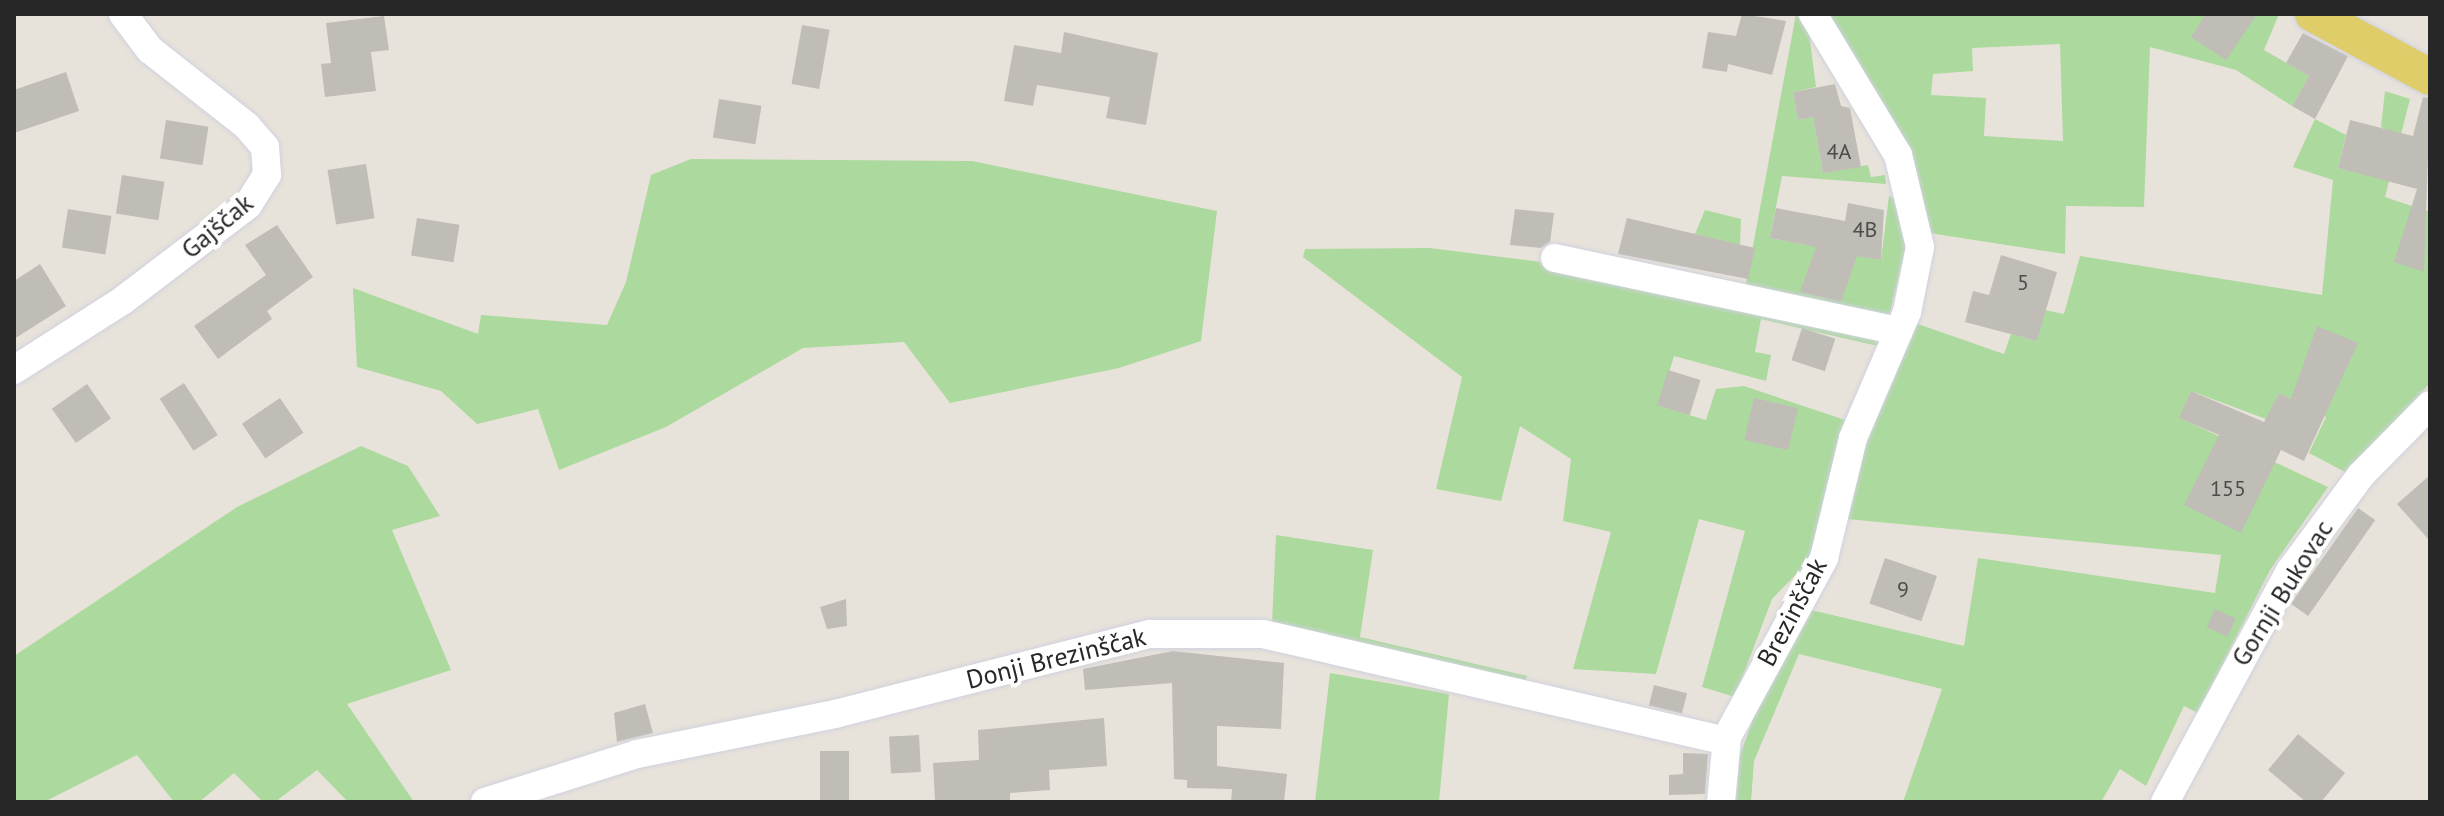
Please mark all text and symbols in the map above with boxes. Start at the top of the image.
house number: 4A [1827,139,1851,165]
street label: Gajščak [175,187,259,265]
house number: 4B [1853,217,1877,243]
house number: 5 [2017,270,2029,296]
house number: 155 [2210,476,2246,502]
street label: Gornji Bukovac [2225,514,2339,672]
street label: Brezinščak [1751,553,1833,671]
house number: 9 [1897,577,1909,603]
street label: Donji Brezinščak [963,621,1149,695]

